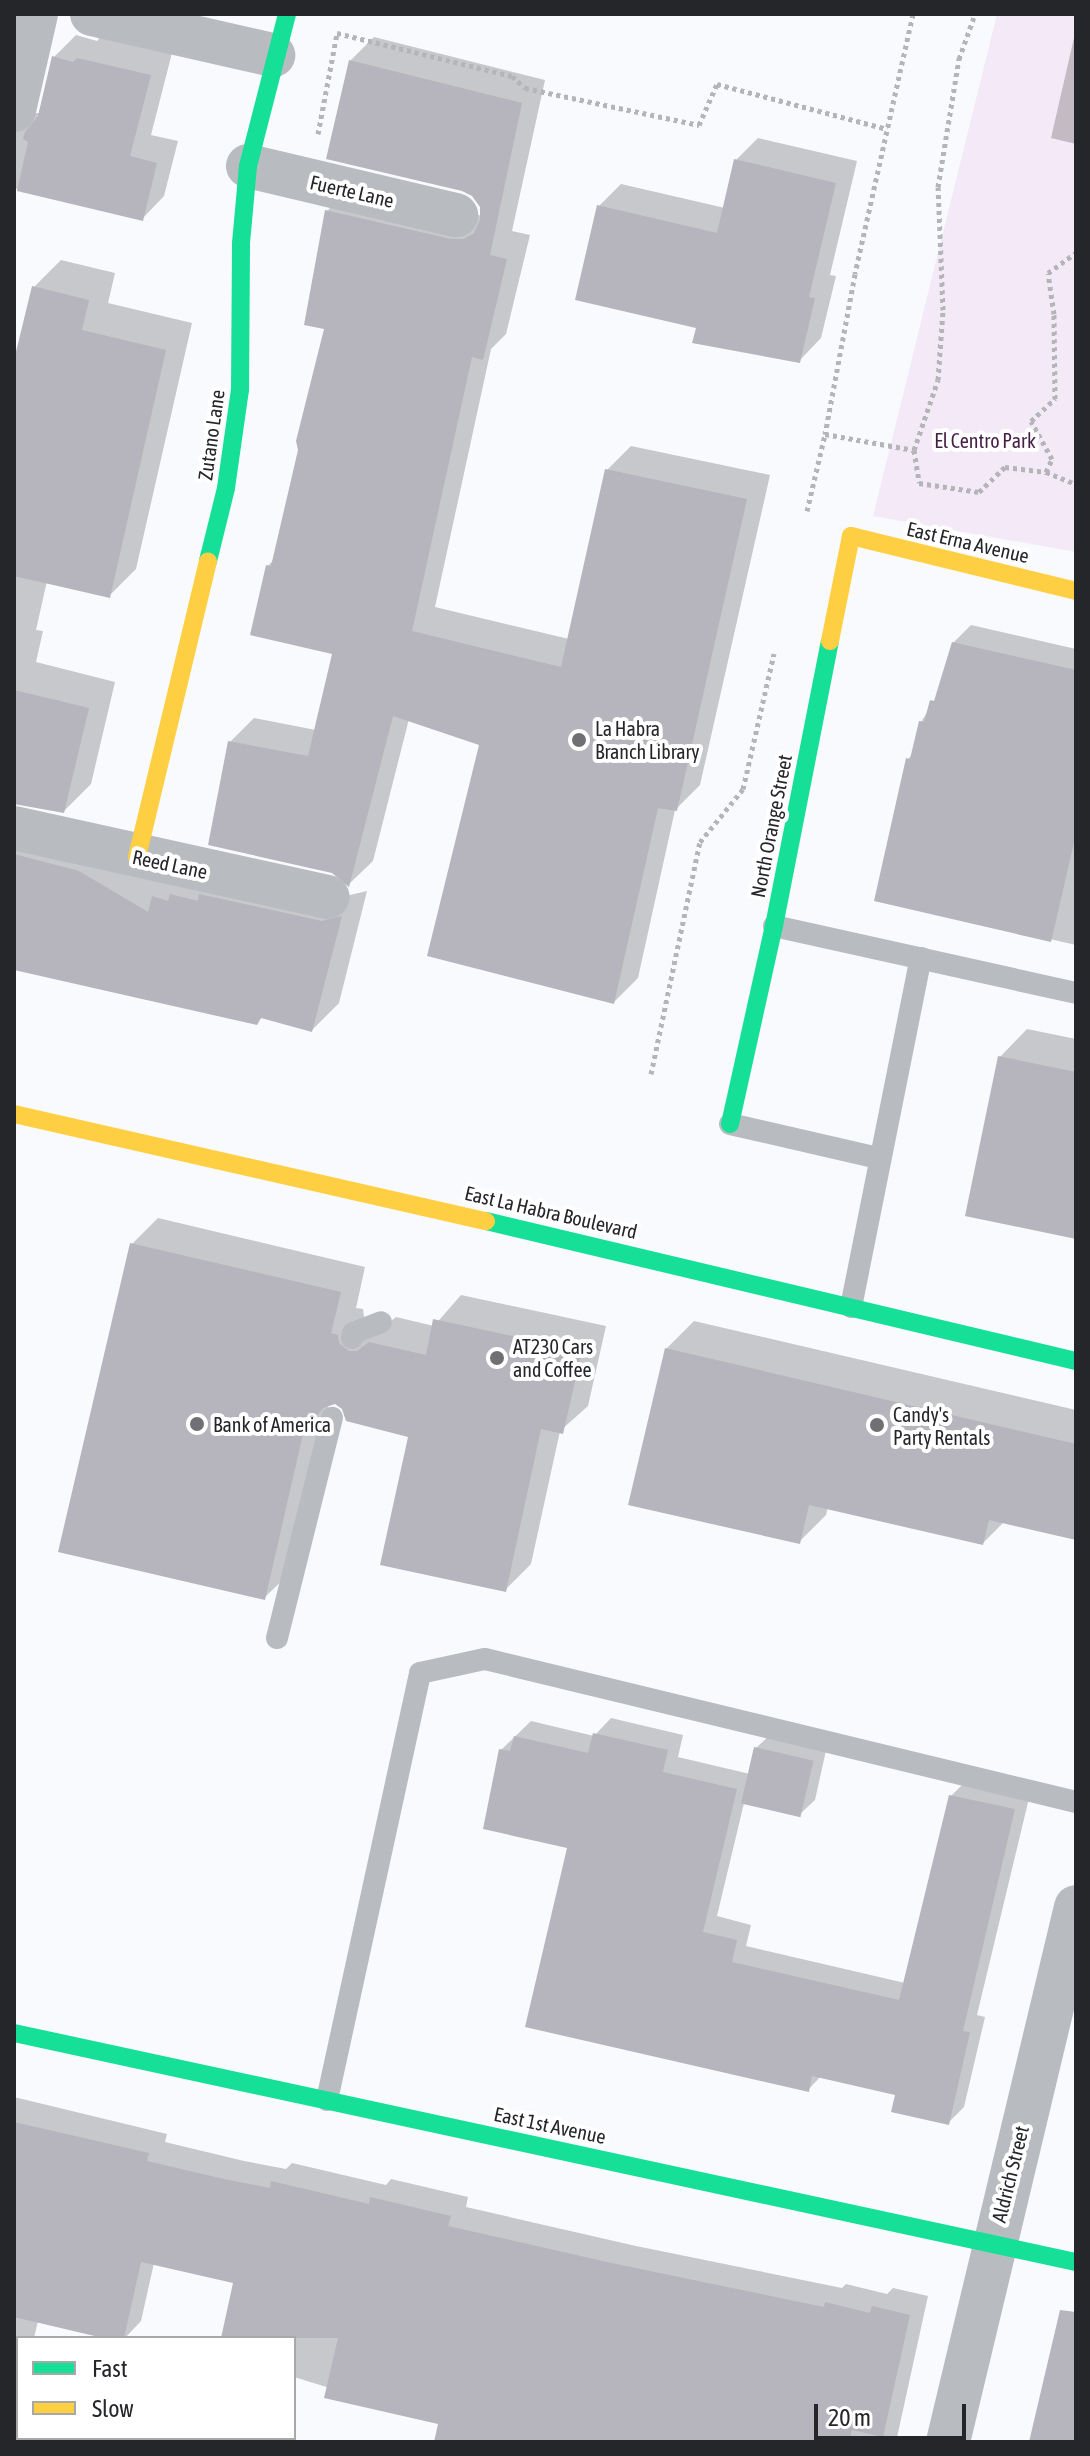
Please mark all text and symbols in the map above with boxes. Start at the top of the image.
street label: Fuerte Lane [308,170,396,212]
street label: Zutano Lane [193,388,229,482]
park label: El Centro Park [934,428,1036,452]
street label: East Erna Avenue [904,516,1032,568]
place label: La Habra Branch Library [595,716,700,763]
marker: La Habra Branch Library [570,731,588,749]
street label: North Orange Street [745,752,797,900]
street label: Reed Lane [130,844,210,884]
street label: East La Habra Boulevard [462,1180,640,1244]
place label: AT230 Cars and Coffee [513,1334,593,1381]
marker: AT230 Cars and Coffee [488,1349,506,1367]
place label: Candy's Party Rentals [893,1402,990,1449]
place label: Bank of America [213,1412,331,1436]
marker: Bank of America [188,1415,206,1433]
marker: Candy's Party Rentals [868,1416,886,1434]
street label: East 1st Avenue [492,2101,608,2149]
street label: Aldrich Street [986,2123,1034,2225]
legend [16,2336,296,2440]
text: Fast [92,2355,128,2382]
scale bar [818,2388,970,2438]
text: Slow [92,2395,134,2422]
text: 20 m [828,2404,871,2431]

